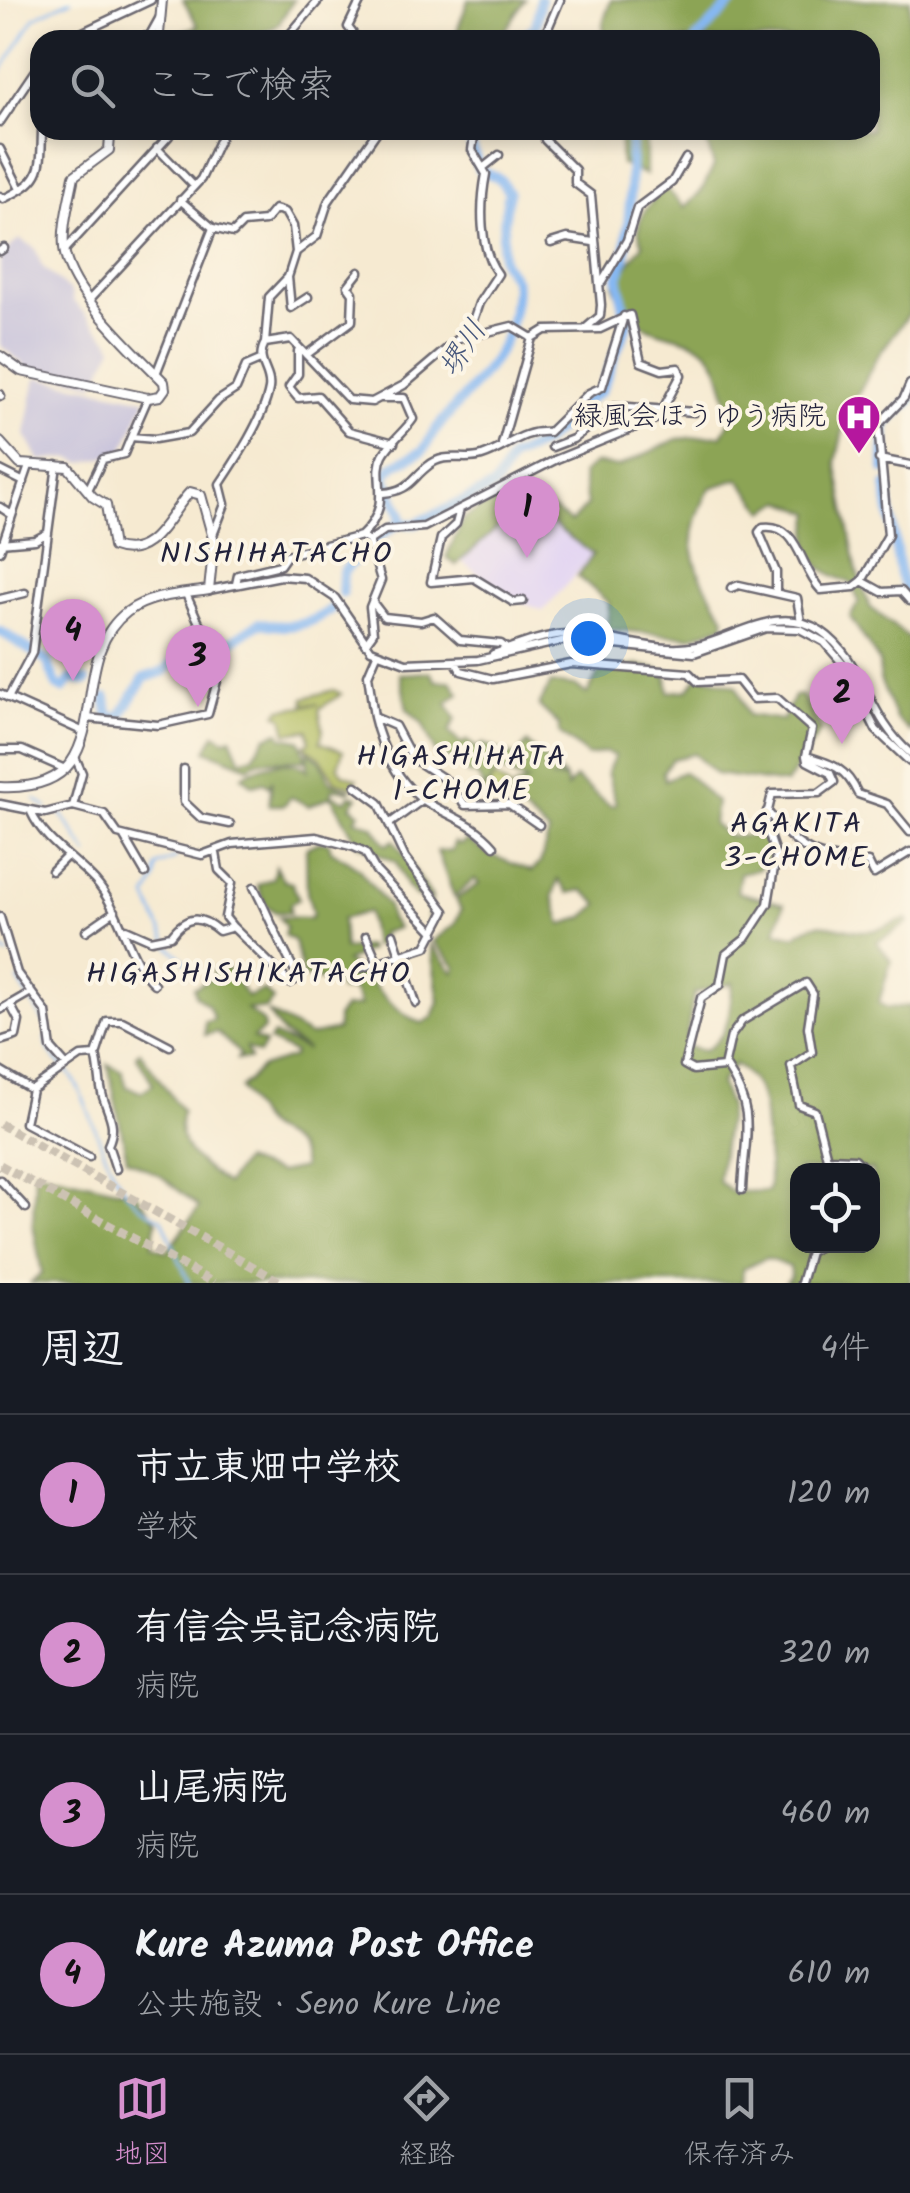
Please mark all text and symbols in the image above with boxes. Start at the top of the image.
search box [30,30,880,140]
text: ここで検索 [145,57,335,117]
icon: search [65,58,120,113]
water label: 堺川 [428,311,500,387]
hospital icon: 緑風会ほうゆう病院 [836,394,882,455]
place label: 緑風会ほうゆう病院 [574,395,826,440]
pin: 1 [494,476,560,558]
district label: NISHIHATACHO [160,531,394,579]
pin: 4 [40,598,106,681]
your location [563,613,614,664]
pin: 3 [166,624,230,707]
pin: 2 [810,662,874,744]
district label: HIGASHIHATA 1-CHOME [356,734,568,816]
district label: AGAKITA 3-CHOME [724,801,870,883]
district label: HIGASHISHIKATACHO [86,951,412,999]
map controls [790,1163,880,1253]
button: locate [790,1163,880,1253]
text: 周辺 [40,1317,124,1384]
text: 4件 [820,1324,870,1375]
text: 市立東畑中学校 [135,1439,401,1499]
text: 1 [68,1469,77,1520]
text: 120 m [787,1469,870,1520]
text: 学校 [135,1502,199,1553]
text: 有信会呉記念病院 [135,1599,439,1659]
text: 2 [63,1629,82,1680]
text: 320 m [779,1629,870,1680]
text: 病院 [135,1662,199,1713]
text: 山尾病院 [135,1759,287,1819]
text: 3 [64,1789,81,1840]
text: 460 m [780,1789,870,1840]
text: 病院 [135,1822,199,1873]
text: Kure Azuma Post Office [135,1917,534,1977]
text: 4 [64,1949,81,2000]
text: 610 m [788,1949,870,2000]
text: 公共施設 · Seno Kure Line [135,1980,501,2031]
tab: 地図 [114,2071,170,2178]
tab: 経路 [399,2071,455,2178]
tab: 保存済み [684,2071,796,2178]

